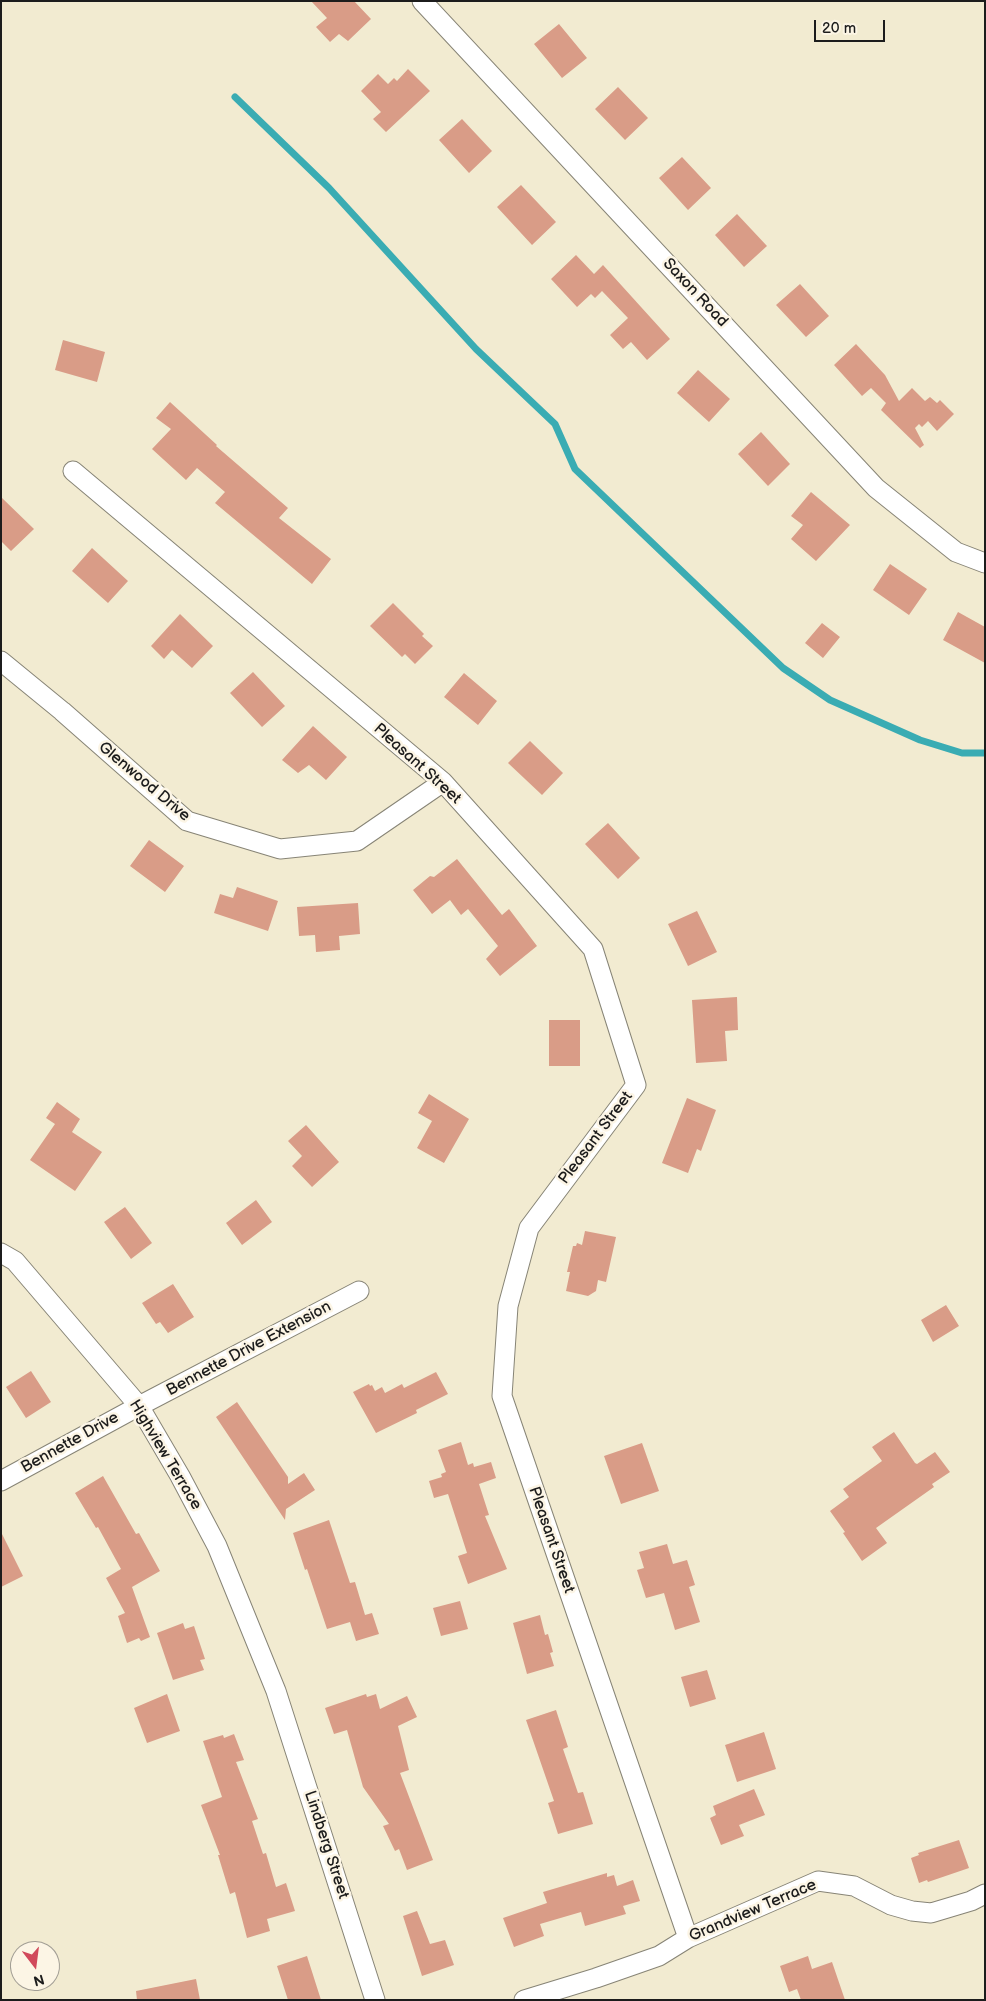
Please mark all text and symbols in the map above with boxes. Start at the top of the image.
scale bar [816,10,887,42]
text: 20 m [822,19,856,38]
street label: Saxon Road [658,255,732,331]
street label: Pleasant Street [369,720,465,808]
street label: Glenwood Drive [94,738,194,826]
street label: Pleasant Street [555,1088,637,1188]
street label: Bennette Drive Extension [163,1297,335,1401]
street label: Highview Terrace [125,1396,205,1514]
street label: Bennette Drive [18,1408,122,1478]
street label: Pleasant Street [524,1484,578,1596]
street label: Lindberg Street [299,1789,353,1901]
street label: Grandview Terrace [686,1876,820,1946]
north arrow [10,1941,60,1991]
text: N [31,1970,46,1990]

